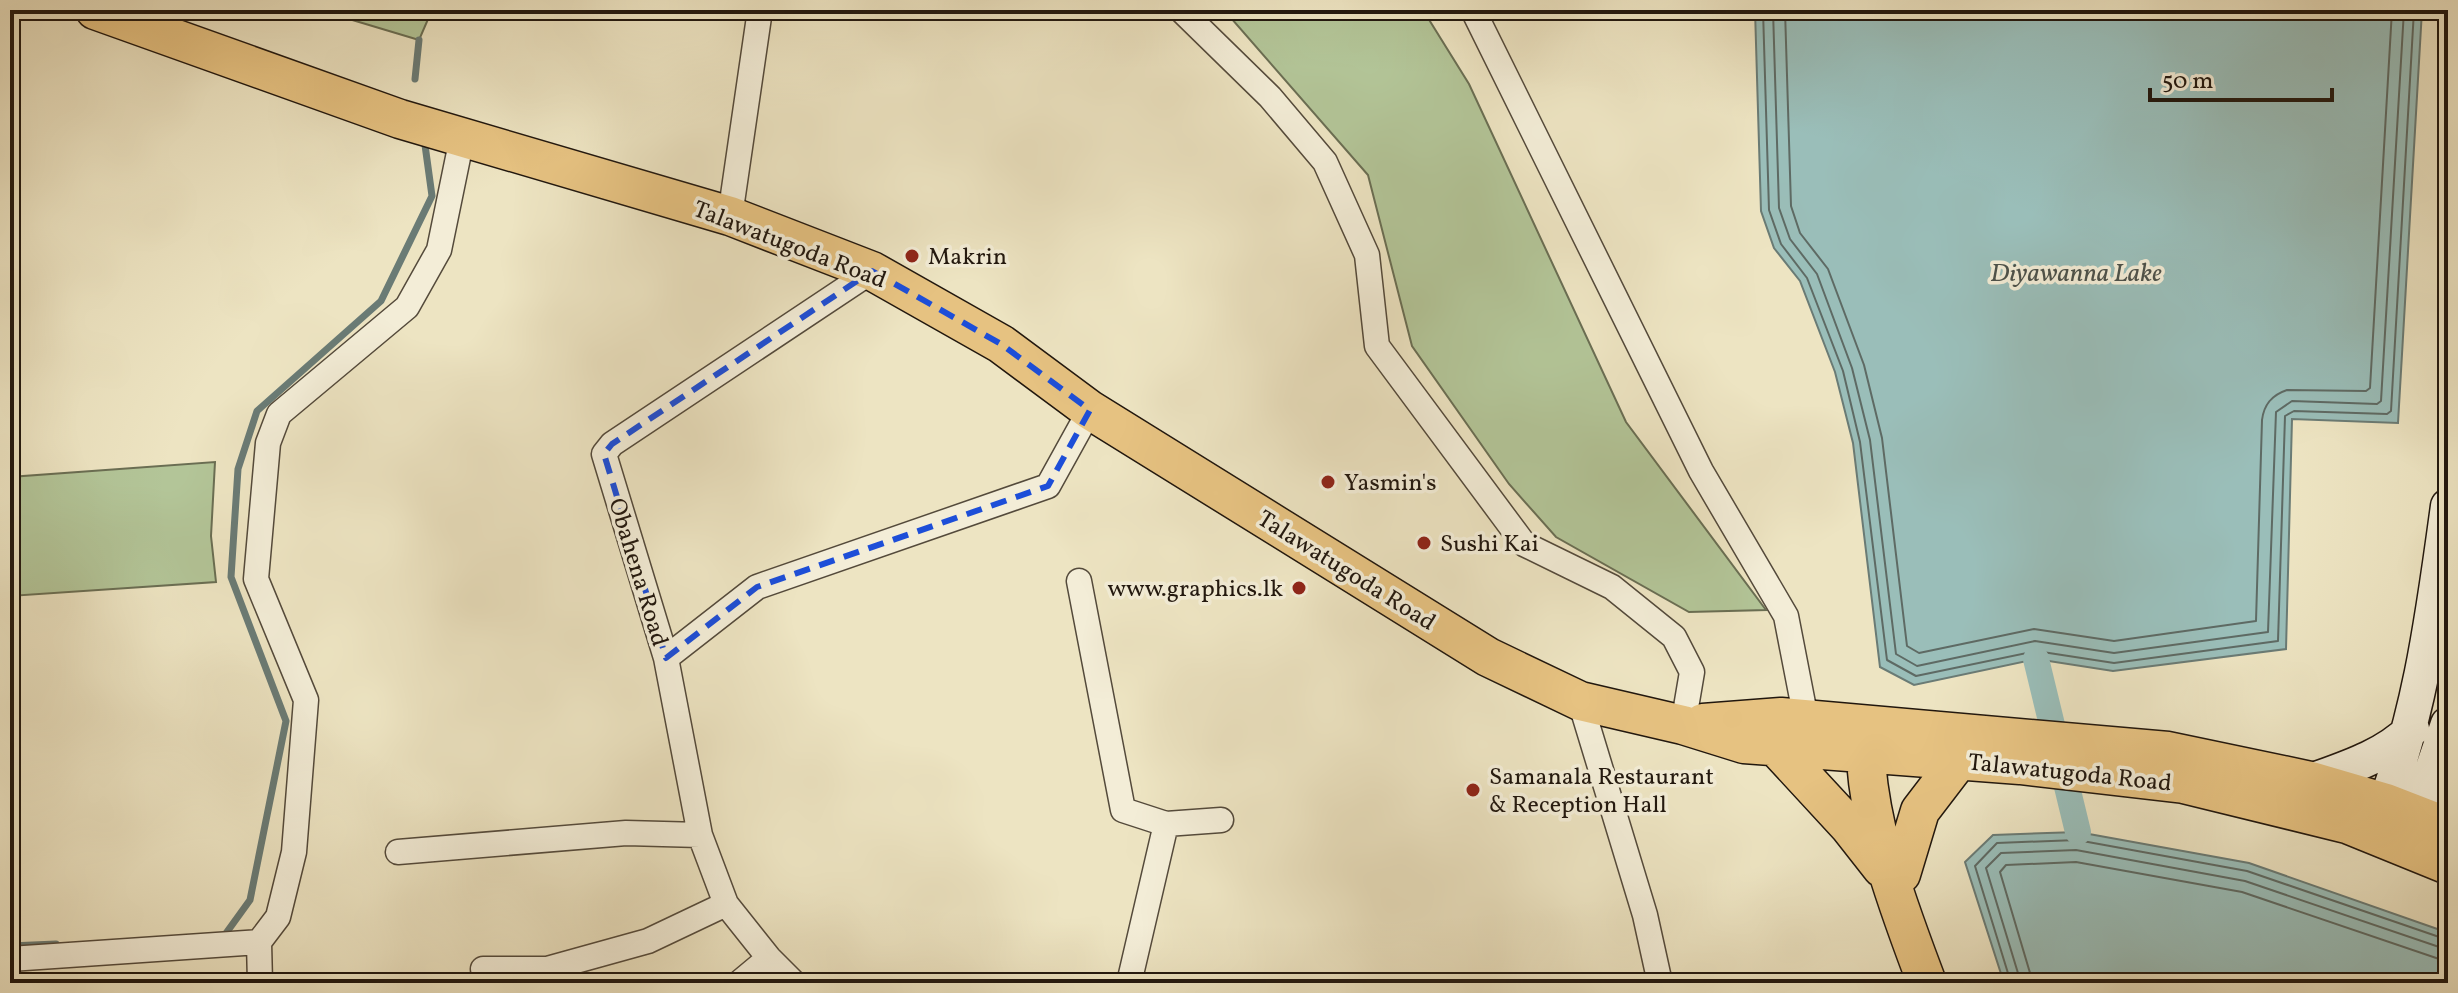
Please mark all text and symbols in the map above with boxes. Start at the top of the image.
scale bar [2150,52,2332,102]
text: 50 m [2162,65,2214,99]
street label: Talawatugoda Road [688,193,891,298]
place label: Makrin [928,241,1007,275]
marker: Makrin [903,247,921,265]
water label: Diyawanna Lake [1990,256,2162,292]
place label: Yasmin's [1344,467,1436,501]
marker: Yasmin's [1319,473,1337,491]
street label: Obahena Road [598,494,676,651]
street label: Talawatugoda Road [1250,503,1442,640]
place label: Sushi Kai [1440,528,1539,562]
marker: Sushi Kai [1415,534,1433,552]
place label: www.graphics.lk [1108,573,1283,607]
marker: www.graphics.lk [1290,579,1308,597]
street label: Talawatugoda Road [1966,746,2173,802]
place label: Samanala Restaurant & Reception Hall [1489,761,1714,823]
marker: Samanala Restaurant & Reception Hall [1464,781,1482,799]

